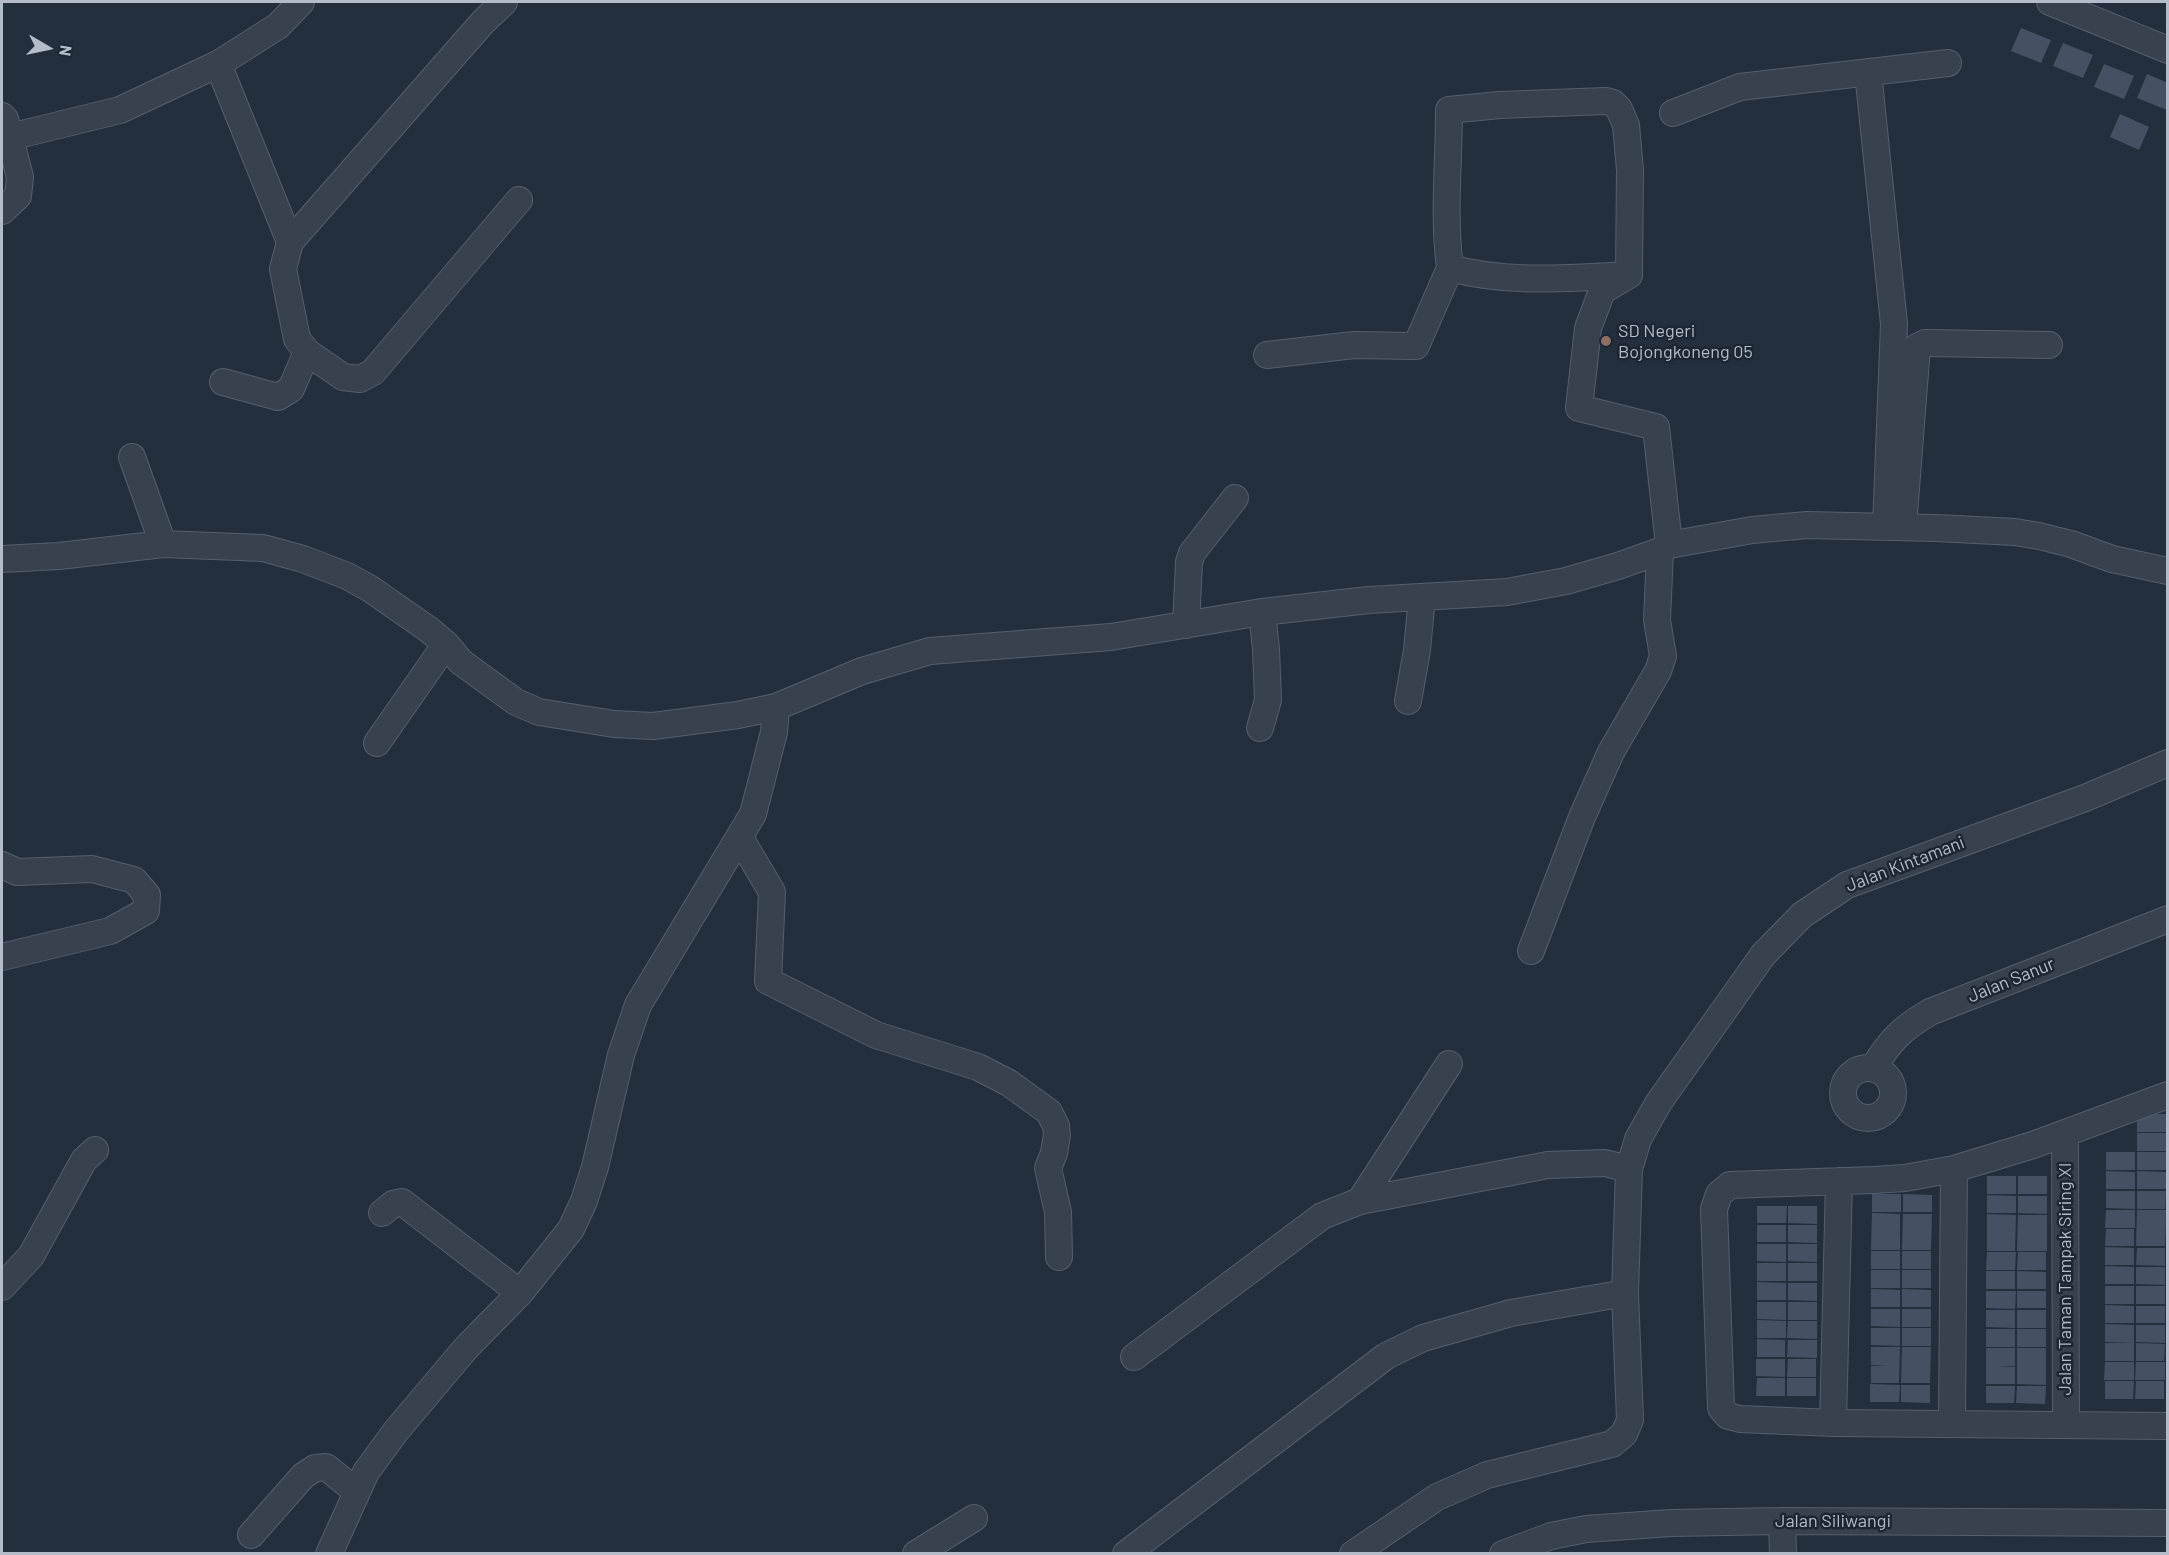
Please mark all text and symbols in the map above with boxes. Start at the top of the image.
north arrow [18,18,78,78]
text: N [56,44,76,58]
place label: SD Negeri Bojongkoneng 05 [1618,320,1753,362]
marker: SD Negeri Bojongkoneng 05 [1599,334,1613,348]
street label: Jalan Kintamani [1842,831,1968,897]
street label: Jalan Sanur [1964,953,2058,1007]
street label: Jalan Taman Tampak Siring XI [2054,1162,2076,1396]
street label: Jalan Siliwangi [1775,1510,1891,1532]

